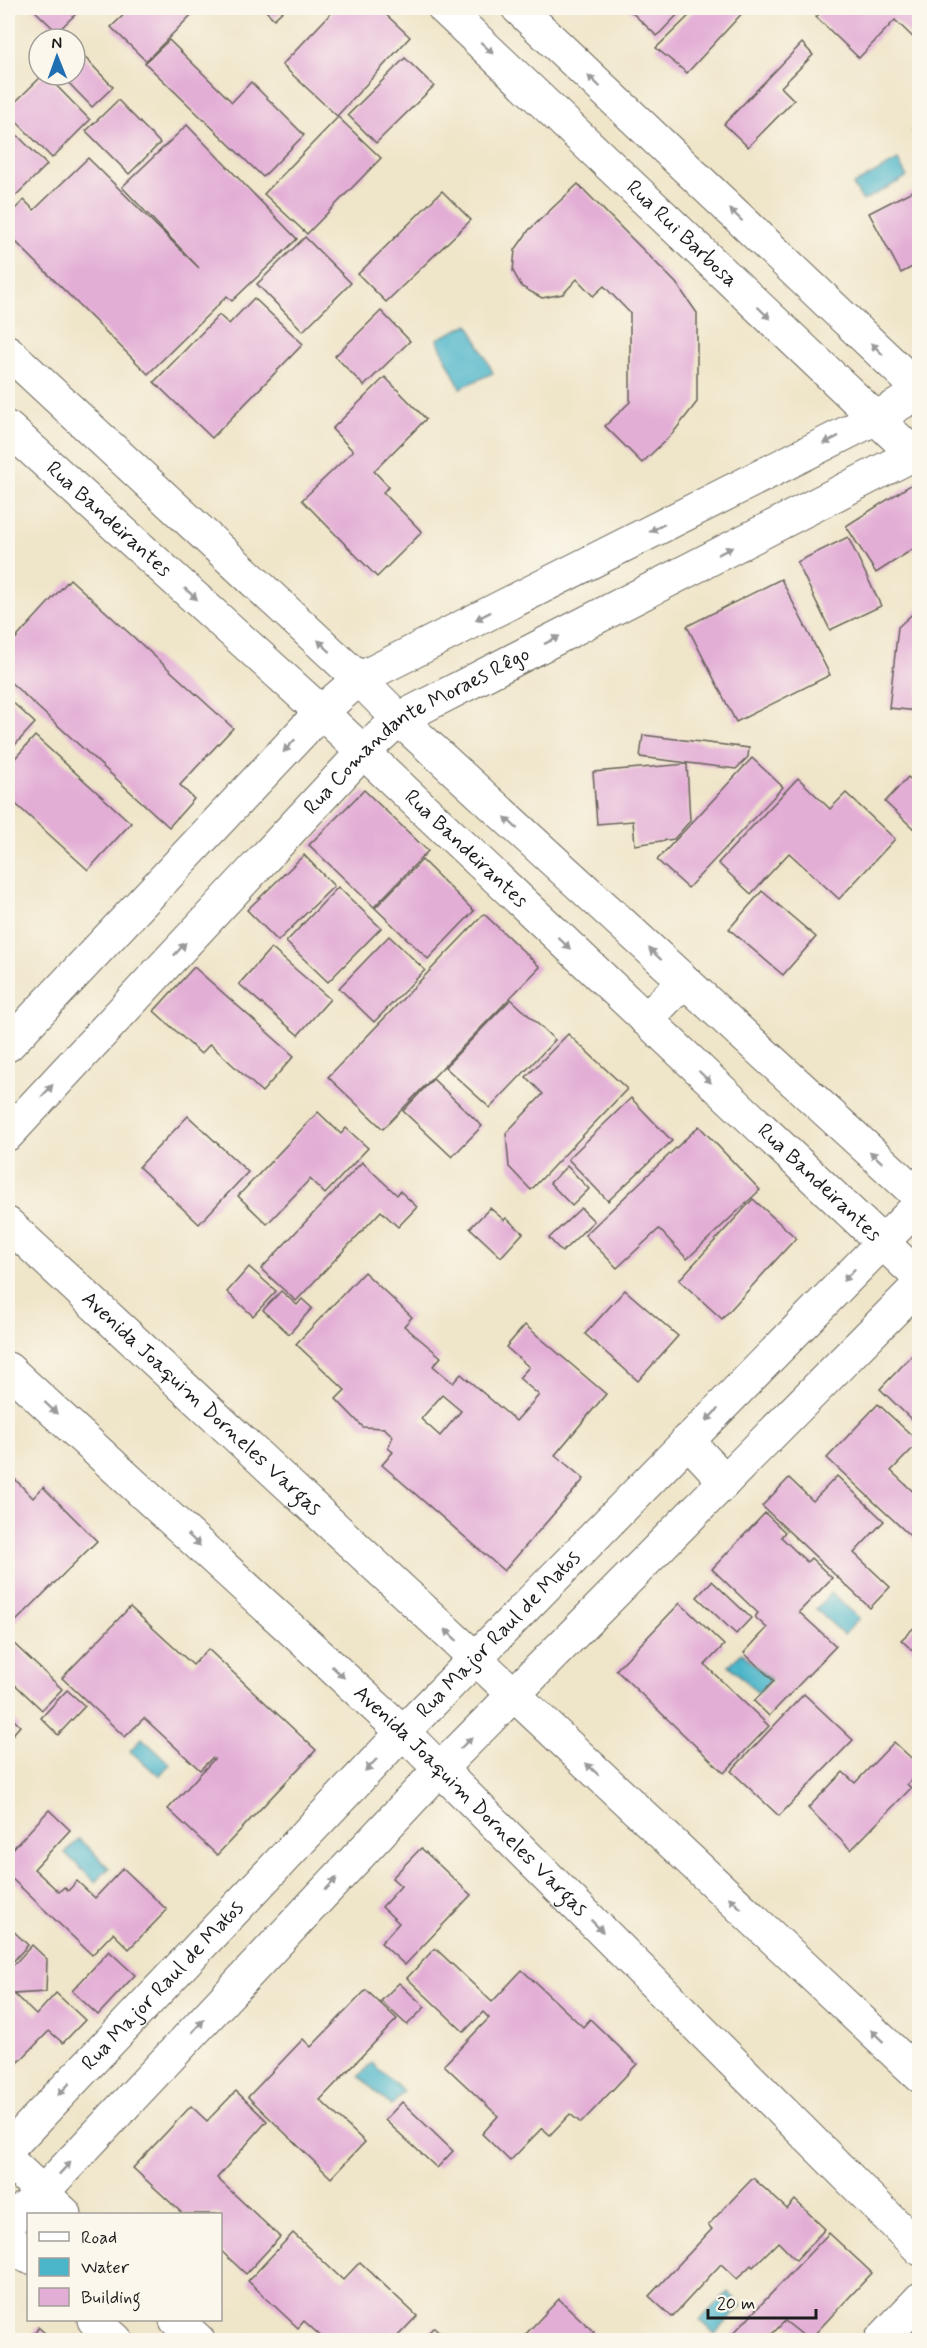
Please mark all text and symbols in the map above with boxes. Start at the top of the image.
north arrow [27,27,87,87]
text: N [51,33,62,54]
one-way arrow [479,41,494,55]
one-way arrow [588,74,602,88]
street label: Rua Rui Barbosa [620,174,744,294]
one-way arrow [728,208,743,222]
one-way arrow [757,306,772,320]
one-way arrow [870,343,884,357]
one-way arrow [823,435,840,445]
street label: Rua Bandeirantes [40,455,178,584]
one-way arrow [649,523,666,533]
one-way arrow [716,546,733,556]
one-way arrow [183,587,198,600]
one-way arrow [475,611,492,621]
one-way arrow [543,636,560,645]
one-way arrow [316,639,331,653]
street label: Rua Comandante Moraes Rêgo [298,640,535,821]
one-way arrow [282,739,296,753]
street label: Rua Bandeirantes [398,784,534,914]
one-way arrow [505,816,519,830]
one-way arrow [556,935,570,949]
one-way arrow [173,941,187,956]
one-way arrow [648,948,662,962]
one-way arrow [698,1069,712,1083]
one-way arrow [40,1084,54,1099]
street label: Rua Bandeirantes [751,1117,887,1248]
one-way arrow [869,1150,884,1164]
one-way arrow [842,1268,856,1282]
street label: Avenida Joaquim Dorneles Vargas [75,1285,327,1522]
one-way arrow [43,1401,57,1415]
one-way arrow [706,1407,720,1421]
one-way arrow [186,1533,201,1546]
street label: Rua Major Raul de Matos [410,1544,587,1724]
one-way arrow [443,1628,458,1642]
one-way arrow [330,1665,345,1679]
street label: Avenida Joaquim Dorneles Vargas [347,1679,594,1923]
one-way arrow [458,1736,472,1750]
one-way arrow [365,1758,379,1772]
one-way arrow [585,1762,600,1776]
one-way arrow [324,1877,338,1891]
street label: Rua Major Raul de Matos [75,1895,250,2077]
one-way arrow [728,1896,742,1910]
one-way arrow [590,1919,604,1933]
one-way arrow [191,2019,204,2034]
one-way arrow [869,2029,884,2043]
one-way arrow [57,2082,71,2096]
one-way arrow [57,2161,71,2175]
legend [27,2213,222,2321]
text: Road [81,2226,117,2250]
text: Water [81,2256,130,2280]
scale bar [708,2282,816,2320]
text: Building [81,2286,141,2312]
text: 20 m [717,2292,755,2316]

